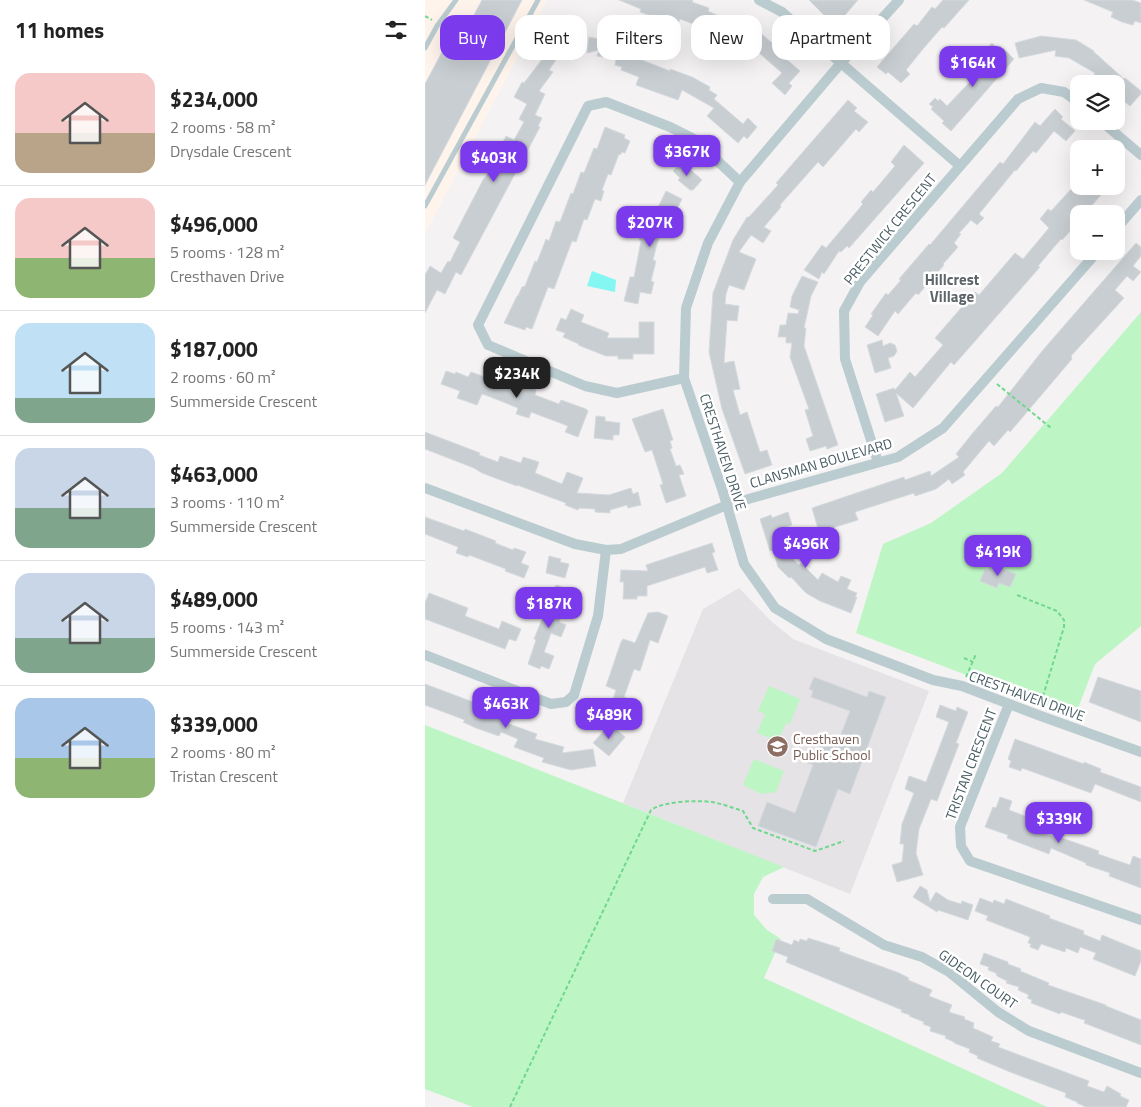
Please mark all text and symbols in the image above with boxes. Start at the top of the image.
text: 11 homes [15,14,104,46]
chip: Buy [440,15,505,60]
chip: Rent [515,15,587,60]
chip: Filters [597,15,681,60]
chip: New [691,15,762,60]
chip: Apartment [772,15,890,60]
icon: filters [382,16,410,44]
pin: $164K [938,46,1008,88]
text: $164K [950,50,996,74]
map controls [1070,75,1125,260]
button: layers [1070,75,1125,130]
text: $234,000 [170,83,258,115]
icon: home [55,93,115,153]
text: 2 rooms · 58 m² [170,115,275,139]
pin: $367K [652,134,722,177]
text: Drysdale Crescent [170,139,291,163]
text: $367K [664,139,710,163]
pin: $403K [459,140,529,183]
button: + [1070,140,1125,195]
text: $403K [471,145,517,169]
street label: PRESTWICK CRESCENT [838,168,942,289]
button: − [1070,205,1125,260]
pin: $207K [615,206,685,248]
text: $496,000 [170,208,258,240]
text: $207K [627,210,673,234]
icon: home [55,218,115,278]
text: 5 rooms · 128 m² [170,240,284,264]
text: Cresthaven Drive [170,264,284,288]
district label: Hillcrest Village [925,268,980,308]
text: $187,000 [170,333,258,365]
icon: home [55,343,115,403]
pin: $234K [482,356,552,399]
text: $234K [494,361,540,385]
text: 2 rooms · 60 m² [170,365,275,389]
text: Summerside Crescent [170,389,317,413]
street label: CRESTHAVEN DRIVE [695,391,752,513]
street label: CLANSMAN BOULEVARD [747,432,895,493]
text: $463,000 [170,458,258,490]
icon: home [55,468,115,528]
text: 3 rooms · 110 m² [170,490,284,514]
text: Summerside Crescent [170,514,317,538]
pin: $496K [771,526,841,569]
text: $496K [783,531,829,555]
pin: $419K [963,534,1033,577]
text: $419K [975,539,1021,563]
text: $489,000 [170,583,258,615]
pin: $187K [514,586,584,629]
text: $187K [526,591,572,615]
icon: home [55,593,115,653]
text: 5 rooms · 143 m² [170,615,284,639]
text: Summerside Crescent [170,639,317,663]
street label: CRESTHAVEN DRIVE [966,665,1088,726]
pin: $463K [471,686,541,729]
text: $463K [483,691,529,715]
pin: $489K [574,698,644,740]
text: $489K [586,702,632,726]
street label: TRISTAN CRESCENT [940,704,1002,823]
text: $339,000 [170,708,258,740]
icon: home [55,718,115,778]
place label: Cresthaven Public School [793,728,871,765]
school or university icon: Cresthaven Public School [765,735,789,759]
text: 2 rooms · 80 m² [170,740,275,764]
text: Tristan Crescent [170,764,278,788]
pin: $339K [1024,802,1094,844]
text: $339K [1036,806,1082,830]
street label: GIDEON COURT [935,944,1023,1014]

